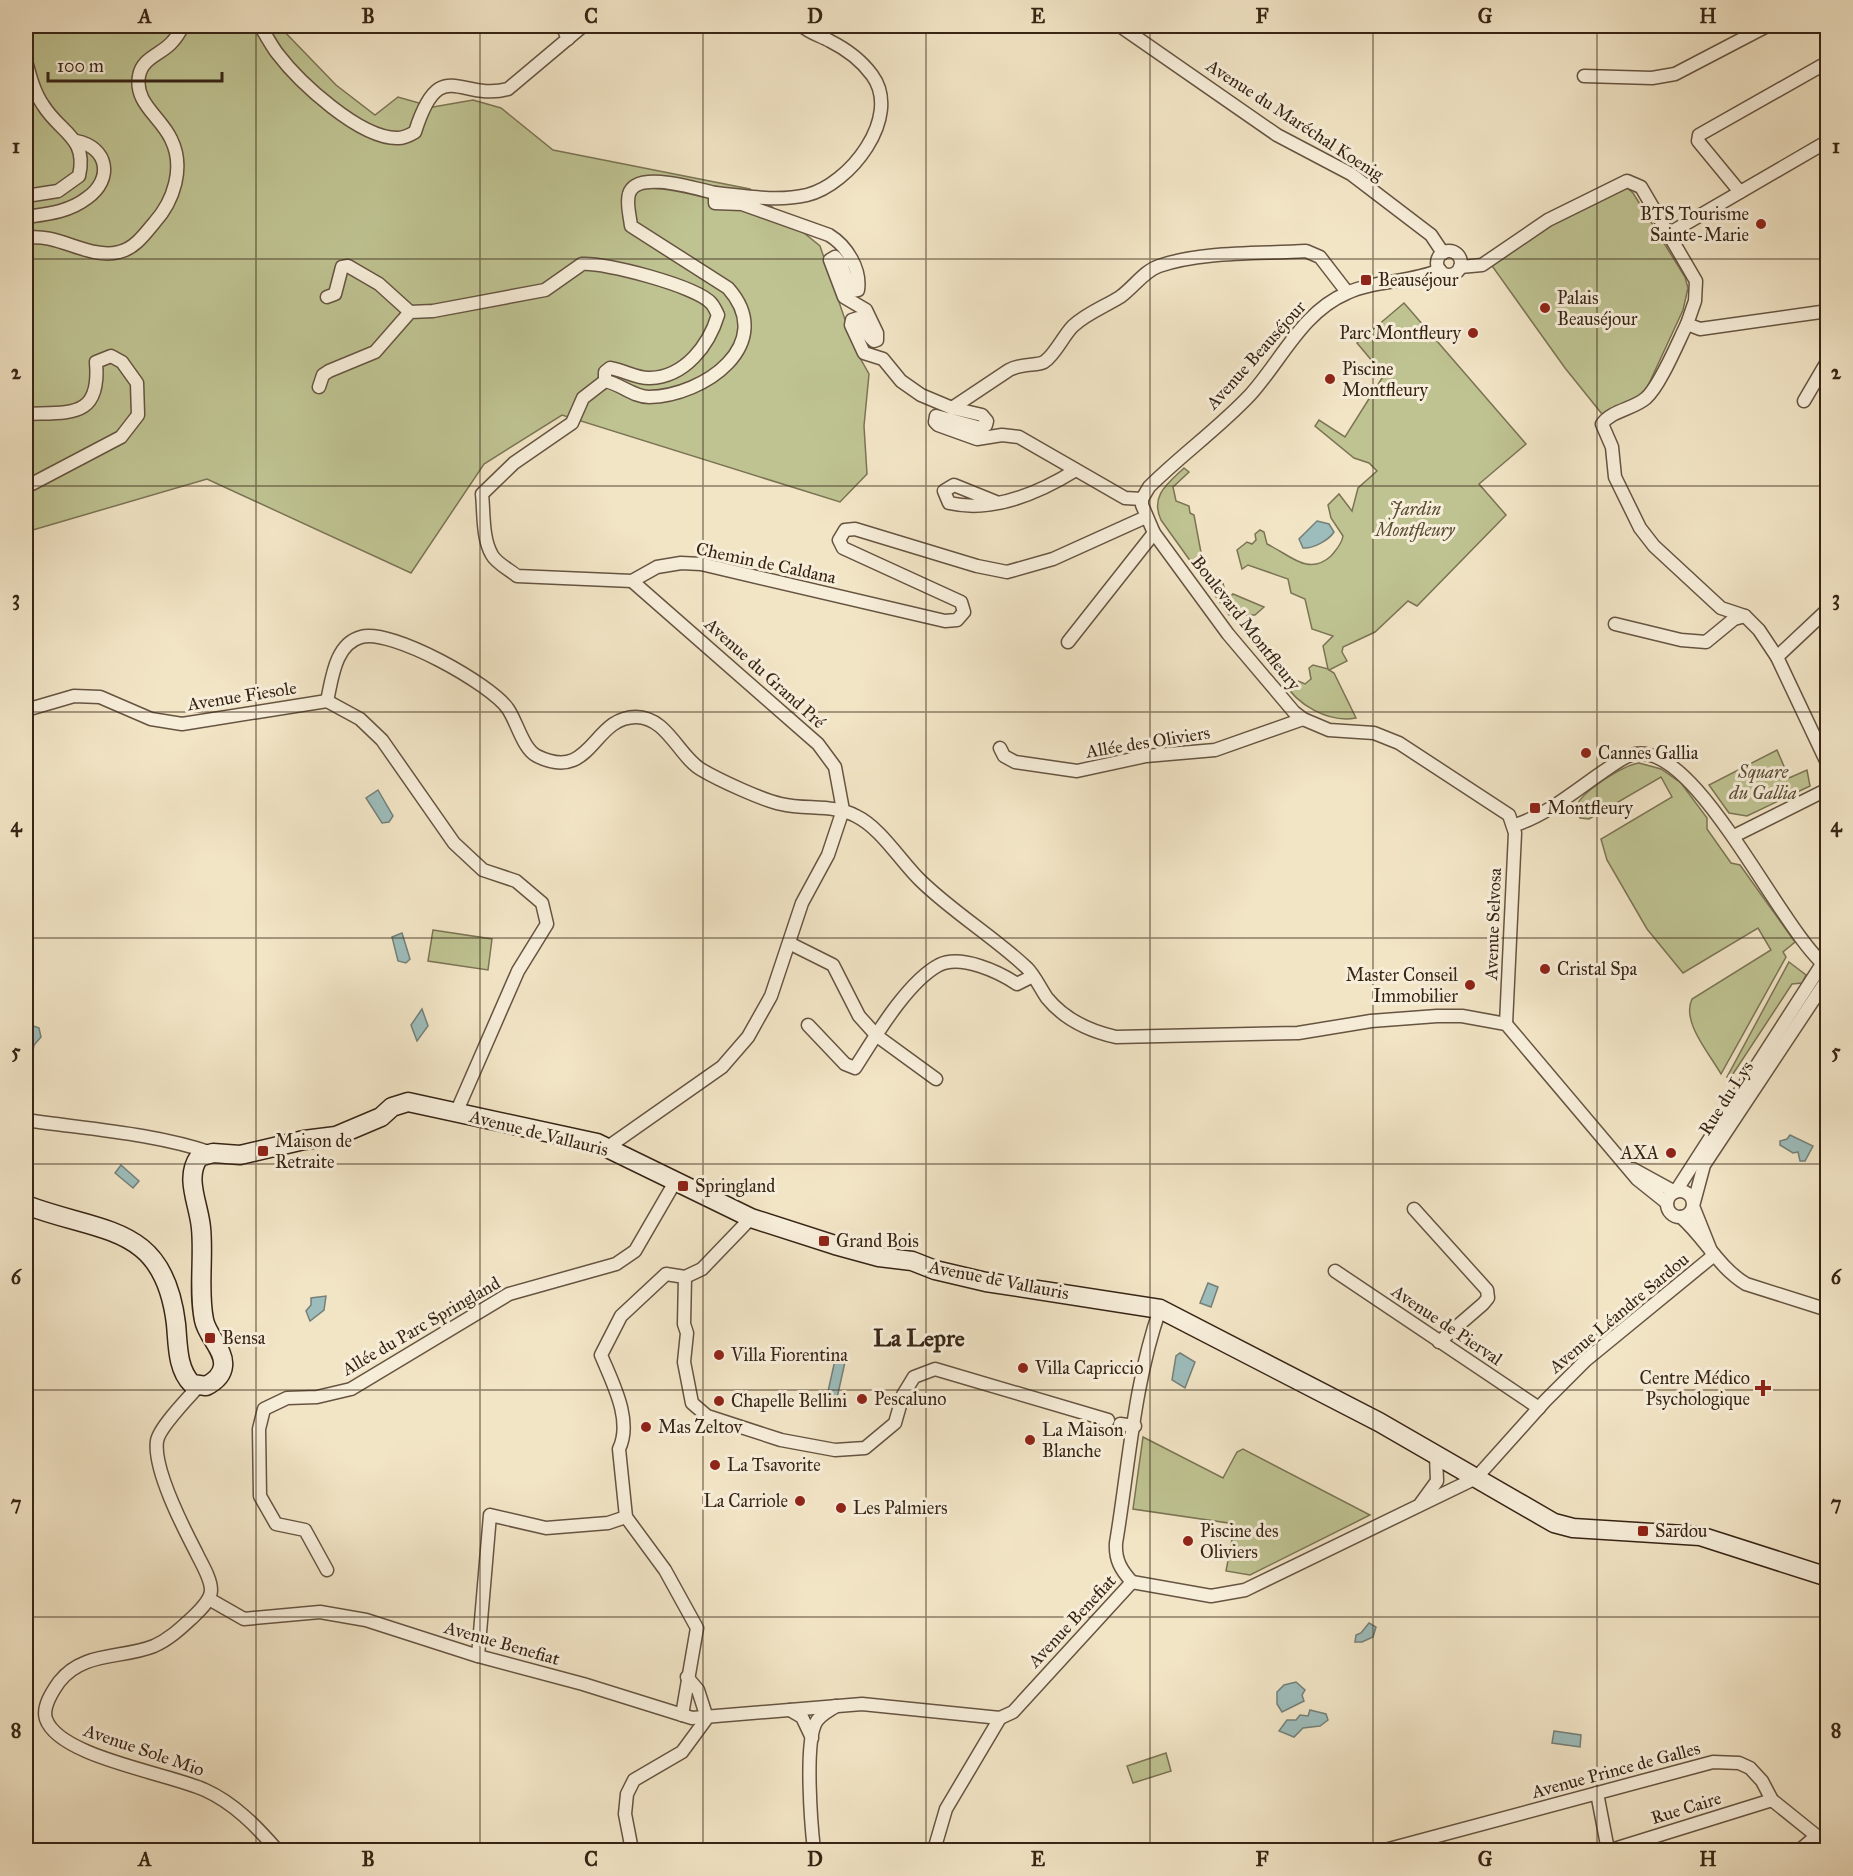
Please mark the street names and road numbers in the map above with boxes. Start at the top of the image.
street label: Avenue du Maréchal Koenig [1201,54,1388,187]
street label: Avenue Beauséjour [1201,296,1311,415]
street label: Chemin de Caldana [694,537,838,589]
street label: Boulevard Montfleury [1187,551,1306,695]
street label: Avenue du Grand Pré [699,612,830,733]
street label: Avenue Fiesole [185,677,298,716]
street label: Allée des Oliviers [1083,721,1212,763]
street label: Avenue Selvosa [1480,867,1506,982]
street label: Rue du Lys [1694,1057,1758,1139]
street label: Avenue de Vallauris [466,1105,611,1161]
street label: Avenue Léandre Sardou [1544,1248,1694,1378]
street label: Avenue de Vallauris [926,1255,1071,1304]
street label: Allée du Parc Springland [337,1272,505,1382]
street label: Avenue de Pierval [1387,1279,1507,1370]
street label: Avenue Benefiat [1023,1570,1121,1673]
street label: Avenue Benefiat [441,1616,563,1670]
street label: Avenue Sole Mio [80,1719,207,1781]
street label: Avenue Prince de Galles [1528,1737,1703,1803]
street label: Rue Caire [1648,1787,1724,1829]

